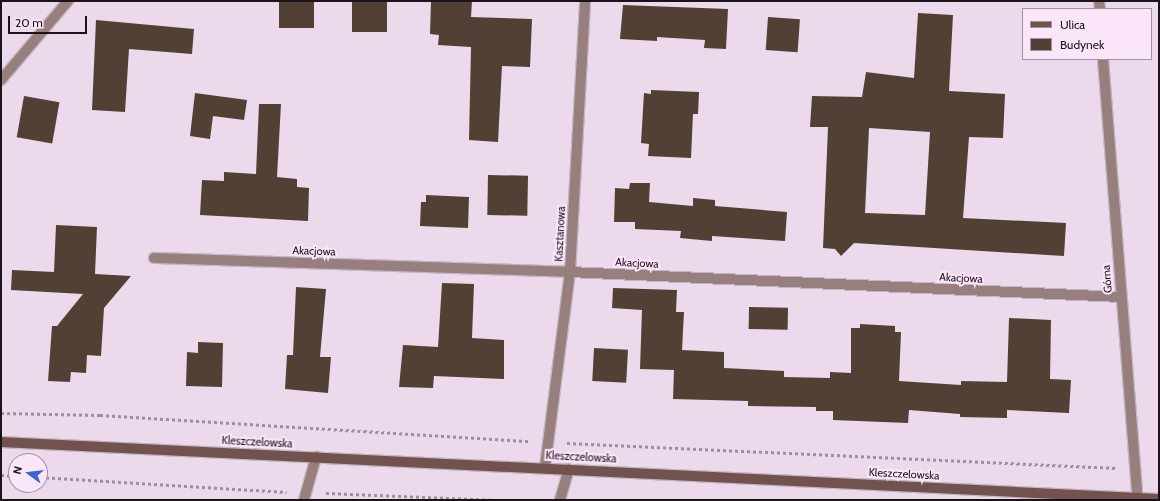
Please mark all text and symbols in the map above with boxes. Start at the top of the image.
scale bar [10,8,89,34]
legend [1022,8,1152,60]
text: 20 m [15,15,43,30]
text: Ulica [1060,17,1085,32]
text: Budynek [1060,37,1104,52]
street label: Kasztanowa [552,206,568,262]
street label: Akacjowa [292,244,336,258]
street label: Akacjowa [615,255,659,271]
street label: Górna [1099,264,1115,294]
street label: Akacjowa [939,270,983,286]
street label: Kleszczelowska [221,434,293,450]
street label: Kleszczelowska [545,449,617,465]
north arrow [8,453,48,493]
text: N [10,465,25,476]
street label: Kleszczelowska [868,466,940,482]

